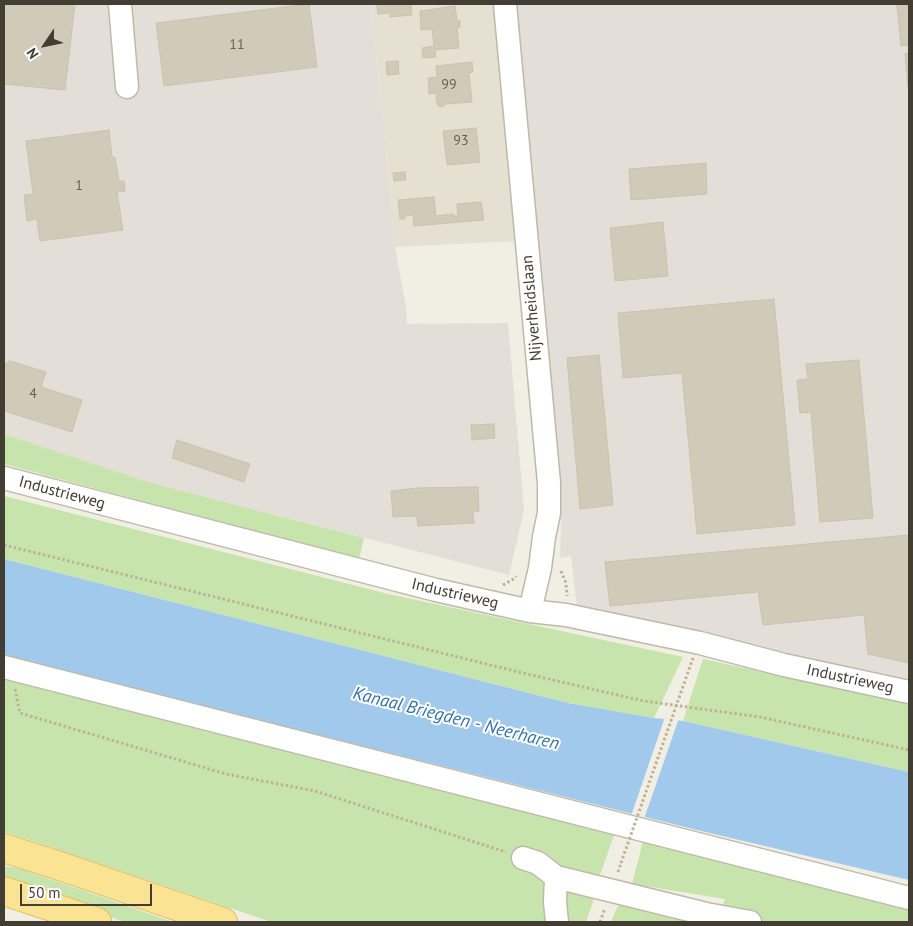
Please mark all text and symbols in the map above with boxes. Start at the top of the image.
north arrow [20,20,70,70]
house number: 11 [229,37,245,53]
text: N [23,45,43,62]
house number: 99 [441,77,457,93]
house number: 93 [453,133,469,149]
house number: 1 [75,178,83,194]
street label: Nijverheidslaan [518,254,546,362]
house number: 4 [29,386,37,402]
street label: Industrieweg [17,472,107,514]
street label: Industrieweg [410,575,500,613]
street label: Industrieweg [805,660,895,698]
water label: Kanaal Briegden - Neerharen [351,683,561,755]
scale bar [22,874,155,906]
text: 50 m [28,883,61,902]

